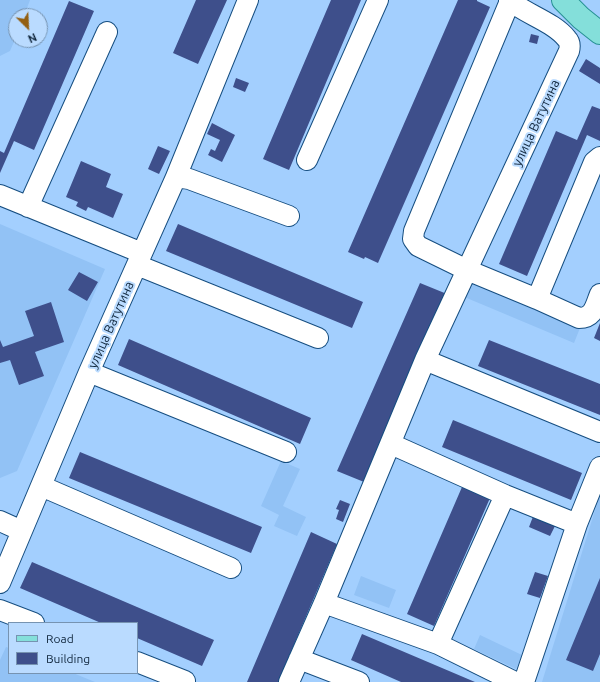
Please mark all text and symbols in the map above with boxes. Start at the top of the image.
north arrow [8,8,48,48]
text: N [26,31,39,45]
street label: улица Ватутина [509,77,563,169]
street label: улица Ватутина [85,279,137,371]
legend [8,622,138,674]
text: Road [46,632,74,645]
text: Building [46,652,90,665]

